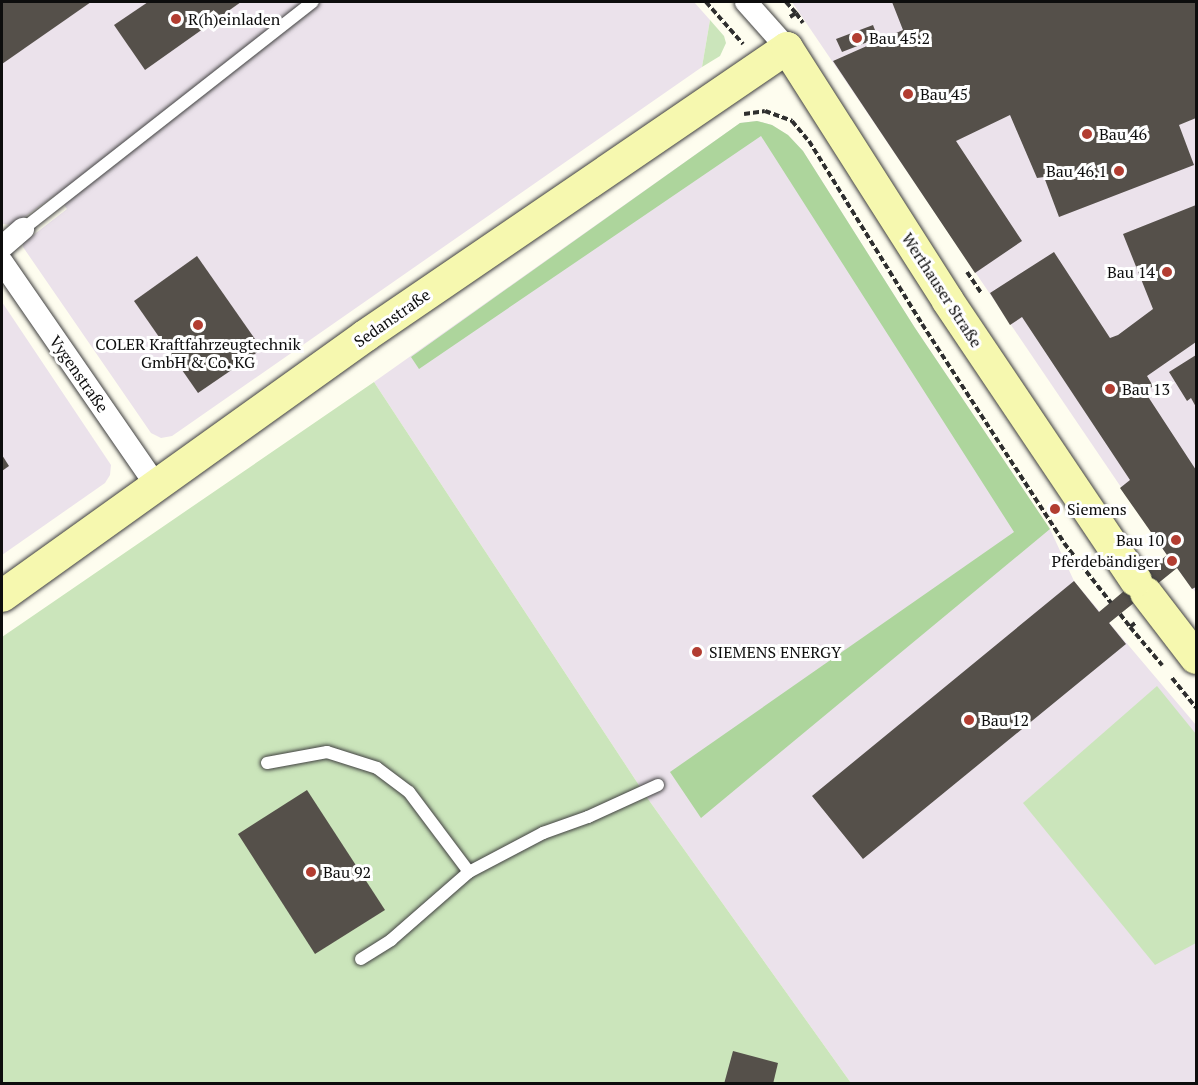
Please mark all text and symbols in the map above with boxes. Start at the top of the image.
place label: R(h)einladen [188,9,280,29]
marker: R(h)einladen [169,12,183,26]
place label: Bau 45.2 [869,28,930,48]
marker: Bau 45.2 [850,31,864,45]
place label: Bau 45 [920,84,968,104]
marker: Bau 45 [901,87,915,101]
place label: Bau 46 [1099,124,1147,144]
marker: Bau 46 [1080,127,1094,141]
place label: Bau 46.1 [1046,161,1107,181]
marker: Bau 46.1 [1112,164,1126,178]
street label: Werthauser Straße [898,229,986,351]
place label: Bau 14 [1107,262,1155,282]
marker: Bau 14 [1160,265,1174,279]
street label: Sedanstraße [350,285,434,351]
marker: COLER Kraftfahrzeugtechnik GmbH & Co. KG [191,318,205,332]
street label: Vygenstraße [45,332,113,416]
place label: COLER Kraftfahrzeugtechnik GmbH & Co. KG [95,334,301,372]
place label: Bau 13 [1122,379,1170,399]
marker: Bau 13 [1103,382,1117,396]
place label: Siemens [1067,499,1127,519]
marker: Siemens [1048,502,1062,516]
place label: Bau 10 [1116,530,1164,550]
marker: Bau 10 [1169,533,1183,547]
place label: Pferdebändiger [1052,551,1160,571]
marker: Pferdebändiger [1165,554,1179,568]
place label: SIEMENS ENERGY [709,642,841,662]
marker: SIEMENS ENERGY [690,645,704,659]
place label: Bau 12 [981,710,1029,730]
marker: Bau 12 [962,713,976,727]
place label: Bau 92 [323,862,371,882]
marker: Bau 92 [304,865,318,879]

